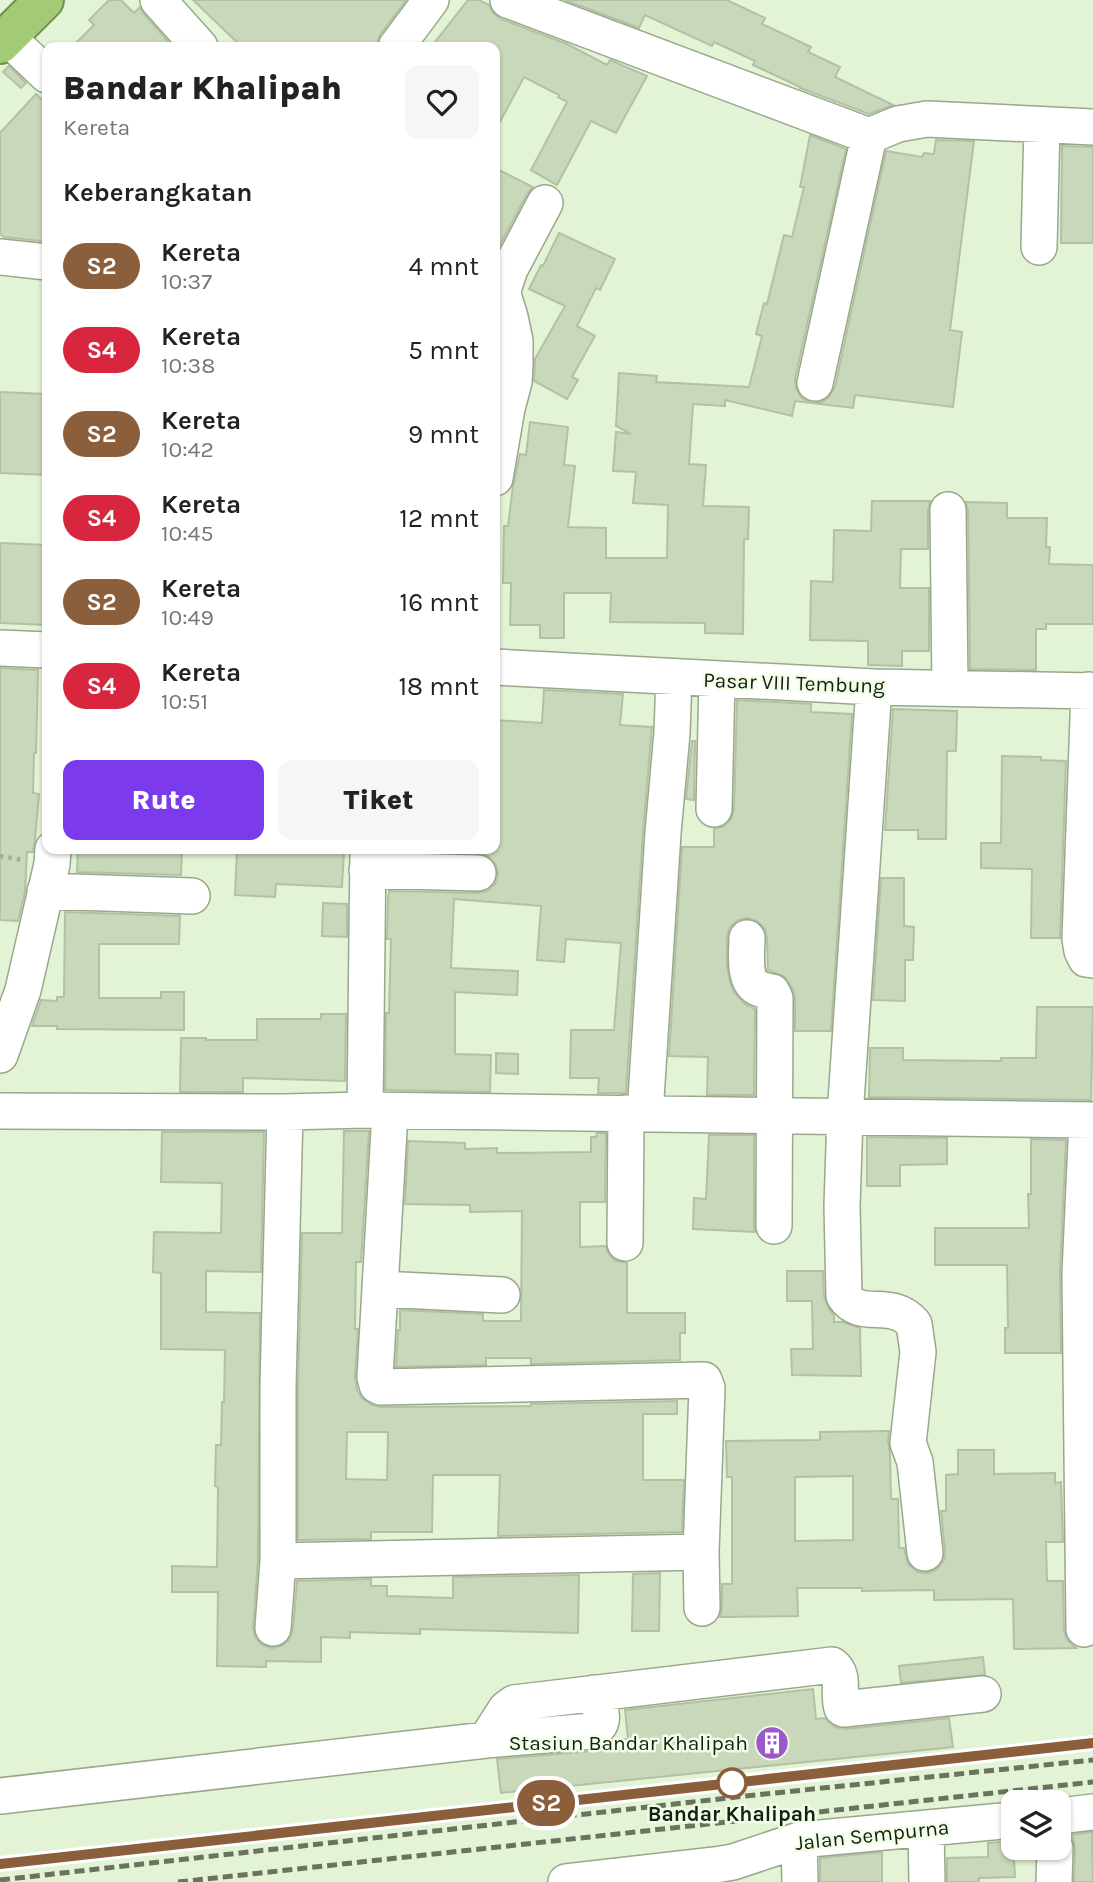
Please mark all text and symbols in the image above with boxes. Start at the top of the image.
button: heart [405,65,479,139]
text: Bandar Khalipah [63,69,342,107]
text: Kereta [63,114,130,141]
text: Keberangkatan [63,177,253,208]
text: Kereta [161,237,241,268]
text: 4 mnt [409,251,479,282]
text: S2 [87,252,116,280]
text: 10:37 [161,268,212,295]
text: Kereta [161,321,241,352]
text: 5 mnt [408,335,479,366]
text: S4 [87,336,116,364]
text: 10:38 [161,352,215,379]
text: Kereta [161,405,241,436]
text: 9 mnt [408,419,479,450]
text: S2 [87,420,116,448]
text: 10:42 [161,436,214,463]
text: Kereta [161,489,241,520]
text: 12 mnt [399,503,479,534]
text: S4 [87,504,116,532]
text: 10:45 [161,520,213,547]
text: Kereta [161,573,241,604]
text: 16 mnt [400,587,479,618]
text: S2 [87,588,116,616]
text: 10:49 [161,604,214,631]
text: Kereta [161,657,241,688]
street label: Pasar VIII Tembung [703,668,885,698]
text: 18 mnt [398,671,479,702]
text: S4 [87,672,116,700]
text: 10:51 [161,688,208,715]
button: Rute [63,760,264,840]
button: Tiket [278,760,479,840]
building icon: Stasiun Bandar Khalipah [753,1724,791,1762]
place label: Stasiun Bandar Khalipah [509,1731,748,1755]
marker: Bandar Khalipah [717,1768,747,1798]
line badge: S2 [514,1780,578,1826]
text: S2 [531,1789,561,1817]
map controls [1001,1790,1071,1860]
button: layers [1001,1790,1071,1860]
place label: Bandar Khalipah [648,1802,816,1826]
street label: Jalan Sempurna [794,1815,950,1855]

